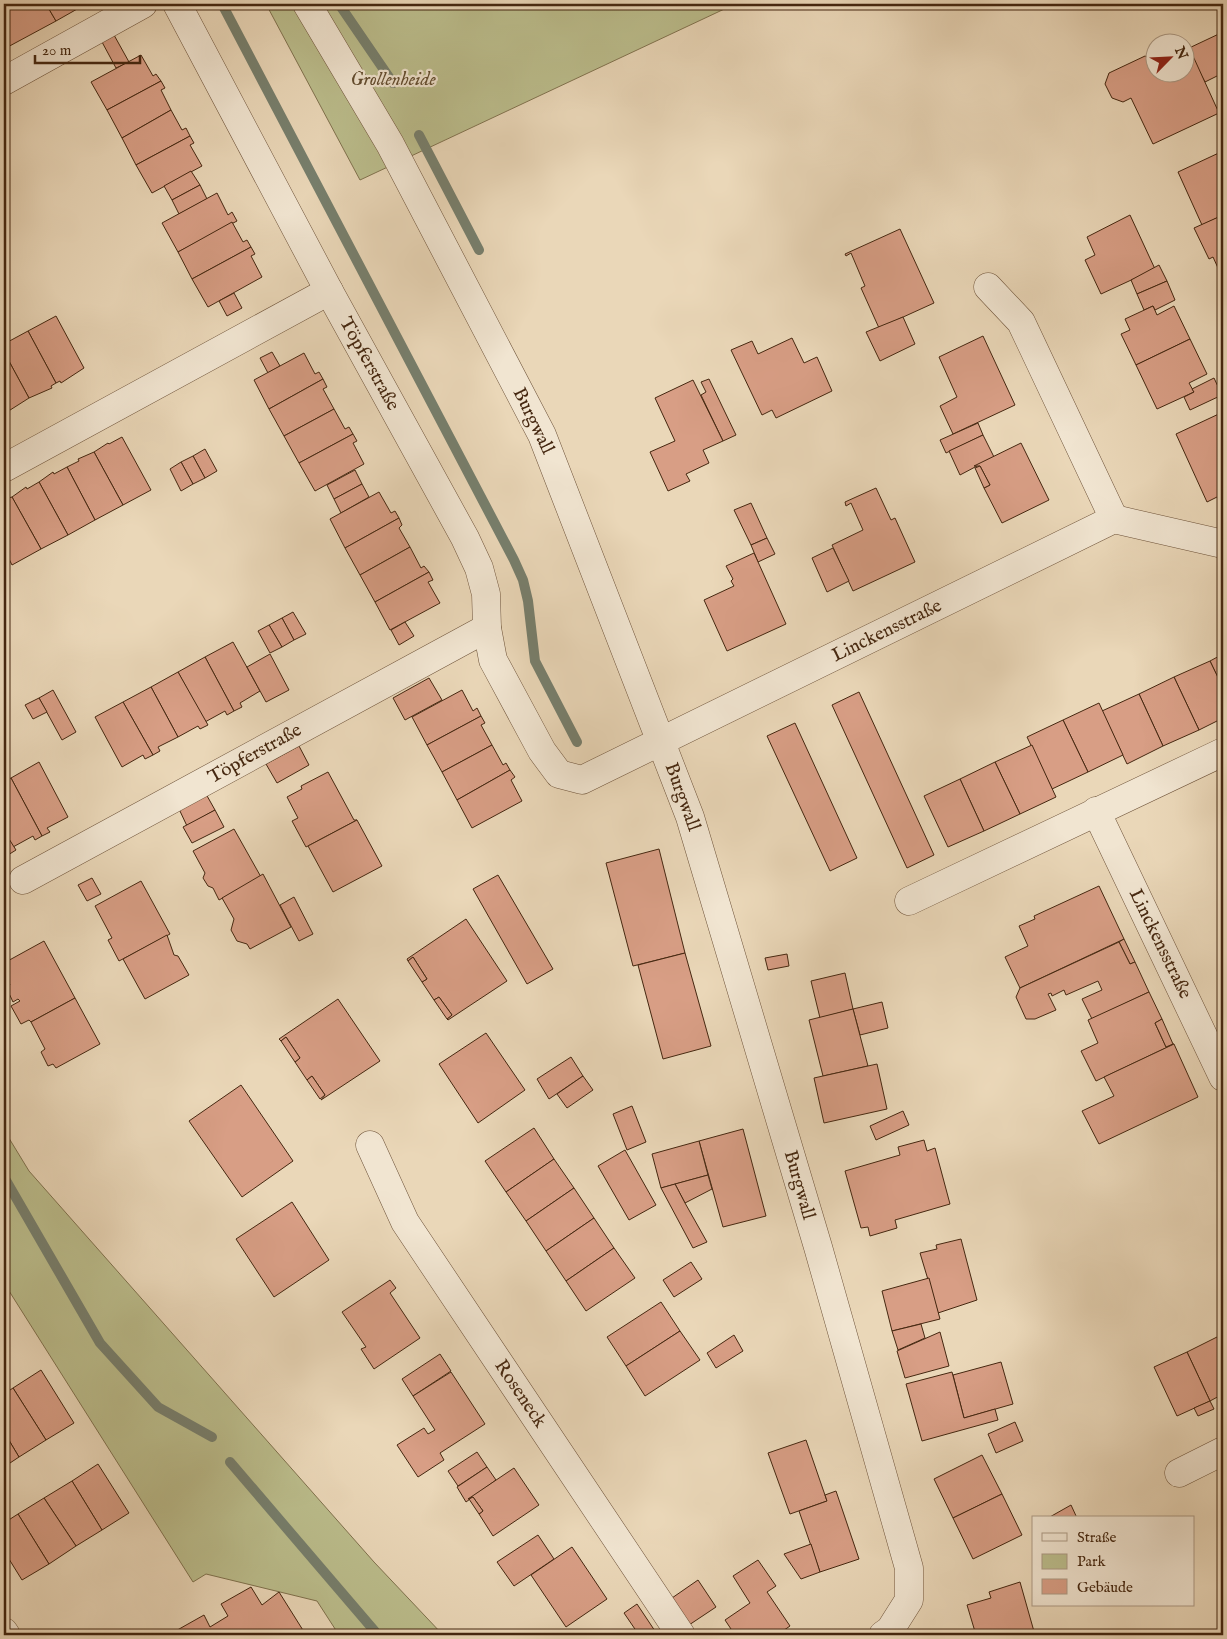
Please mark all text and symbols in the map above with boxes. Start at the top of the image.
scale bar [35,32,140,64]
north arrow [1144,32,1194,82]
text: 20 m [42,41,72,60]
text: N [1170,43,1192,62]
park label: Grollenheide [350,68,436,92]
street label: Töpferstraße [333,313,405,415]
street label: Burgwall [507,384,560,459]
street label: Linckensstraße [828,594,946,668]
street label: Töpferstraße [204,718,306,790]
street label: Burgwall [659,759,706,835]
street label: Linckensstraße [1123,885,1197,1003]
street label: Burgwall [778,1148,821,1223]
street label: Roseneck [488,1355,552,1433]
legend [1032,1516,1194,1606]
text: Straße [1077,1528,1117,1547]
text: Park [1077,1552,1107,1571]
text: Gebäude [1077,1578,1133,1597]

